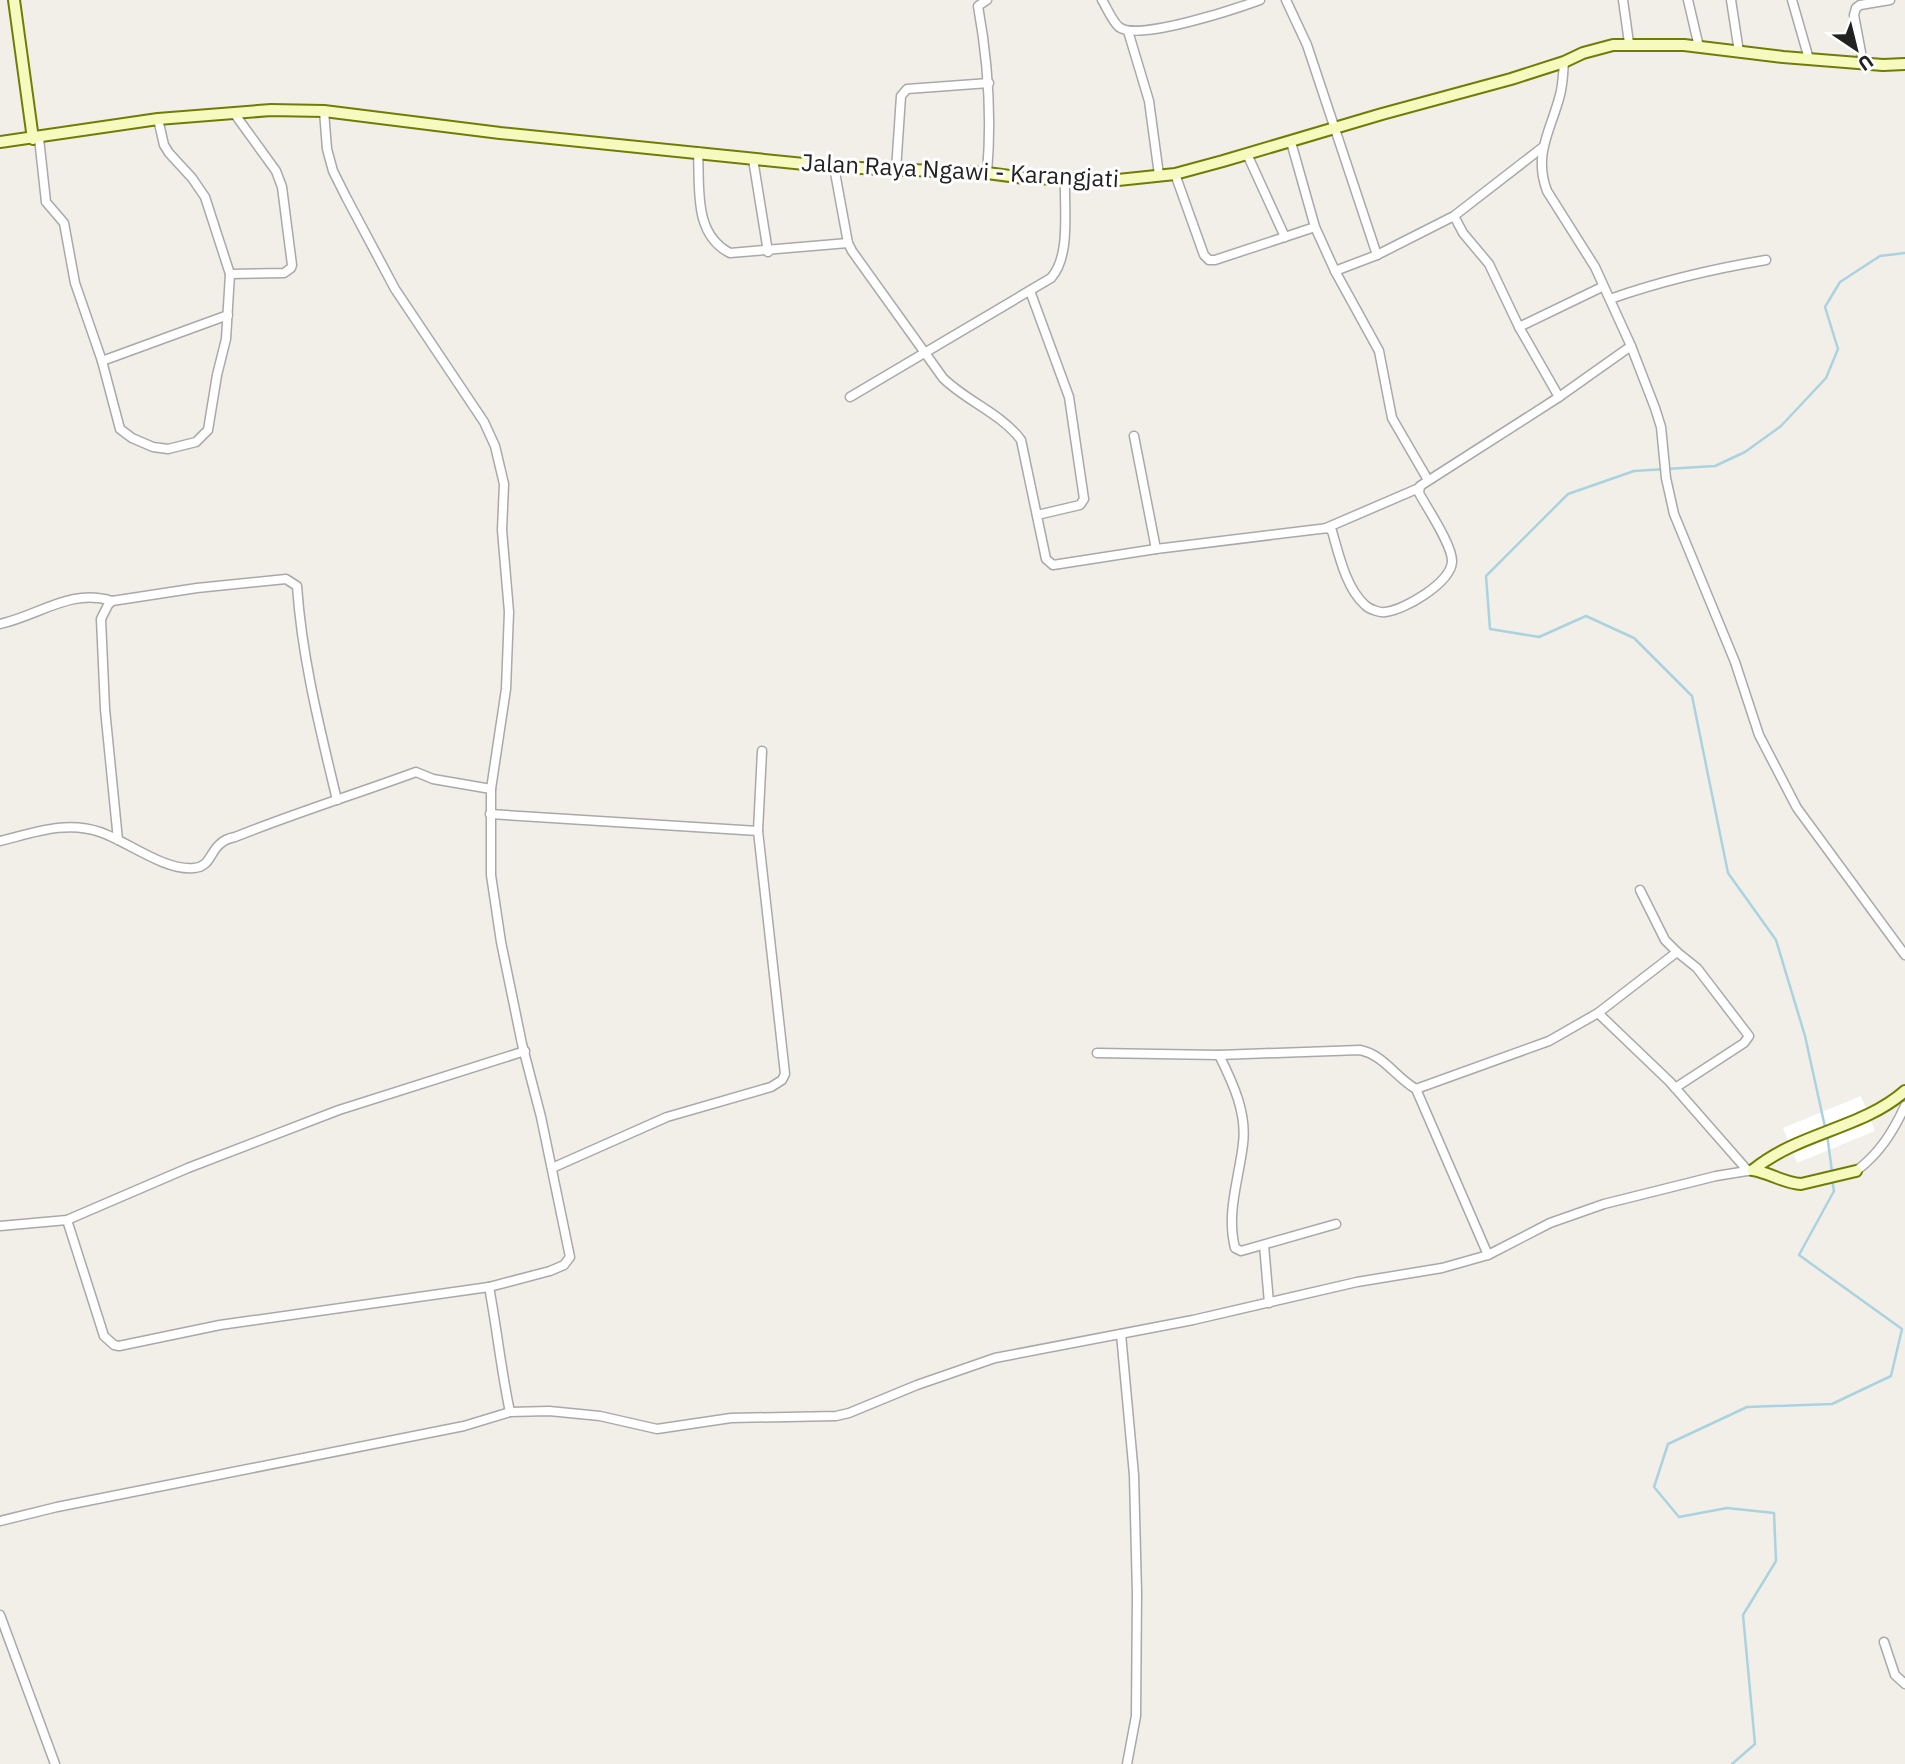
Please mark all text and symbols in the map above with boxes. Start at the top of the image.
north arrow [1821,14,1891,84]
text: U [1853,49,1878,77]
street label: Jalan Raya Ngawi - Karangjati [800,146,1120,194]

